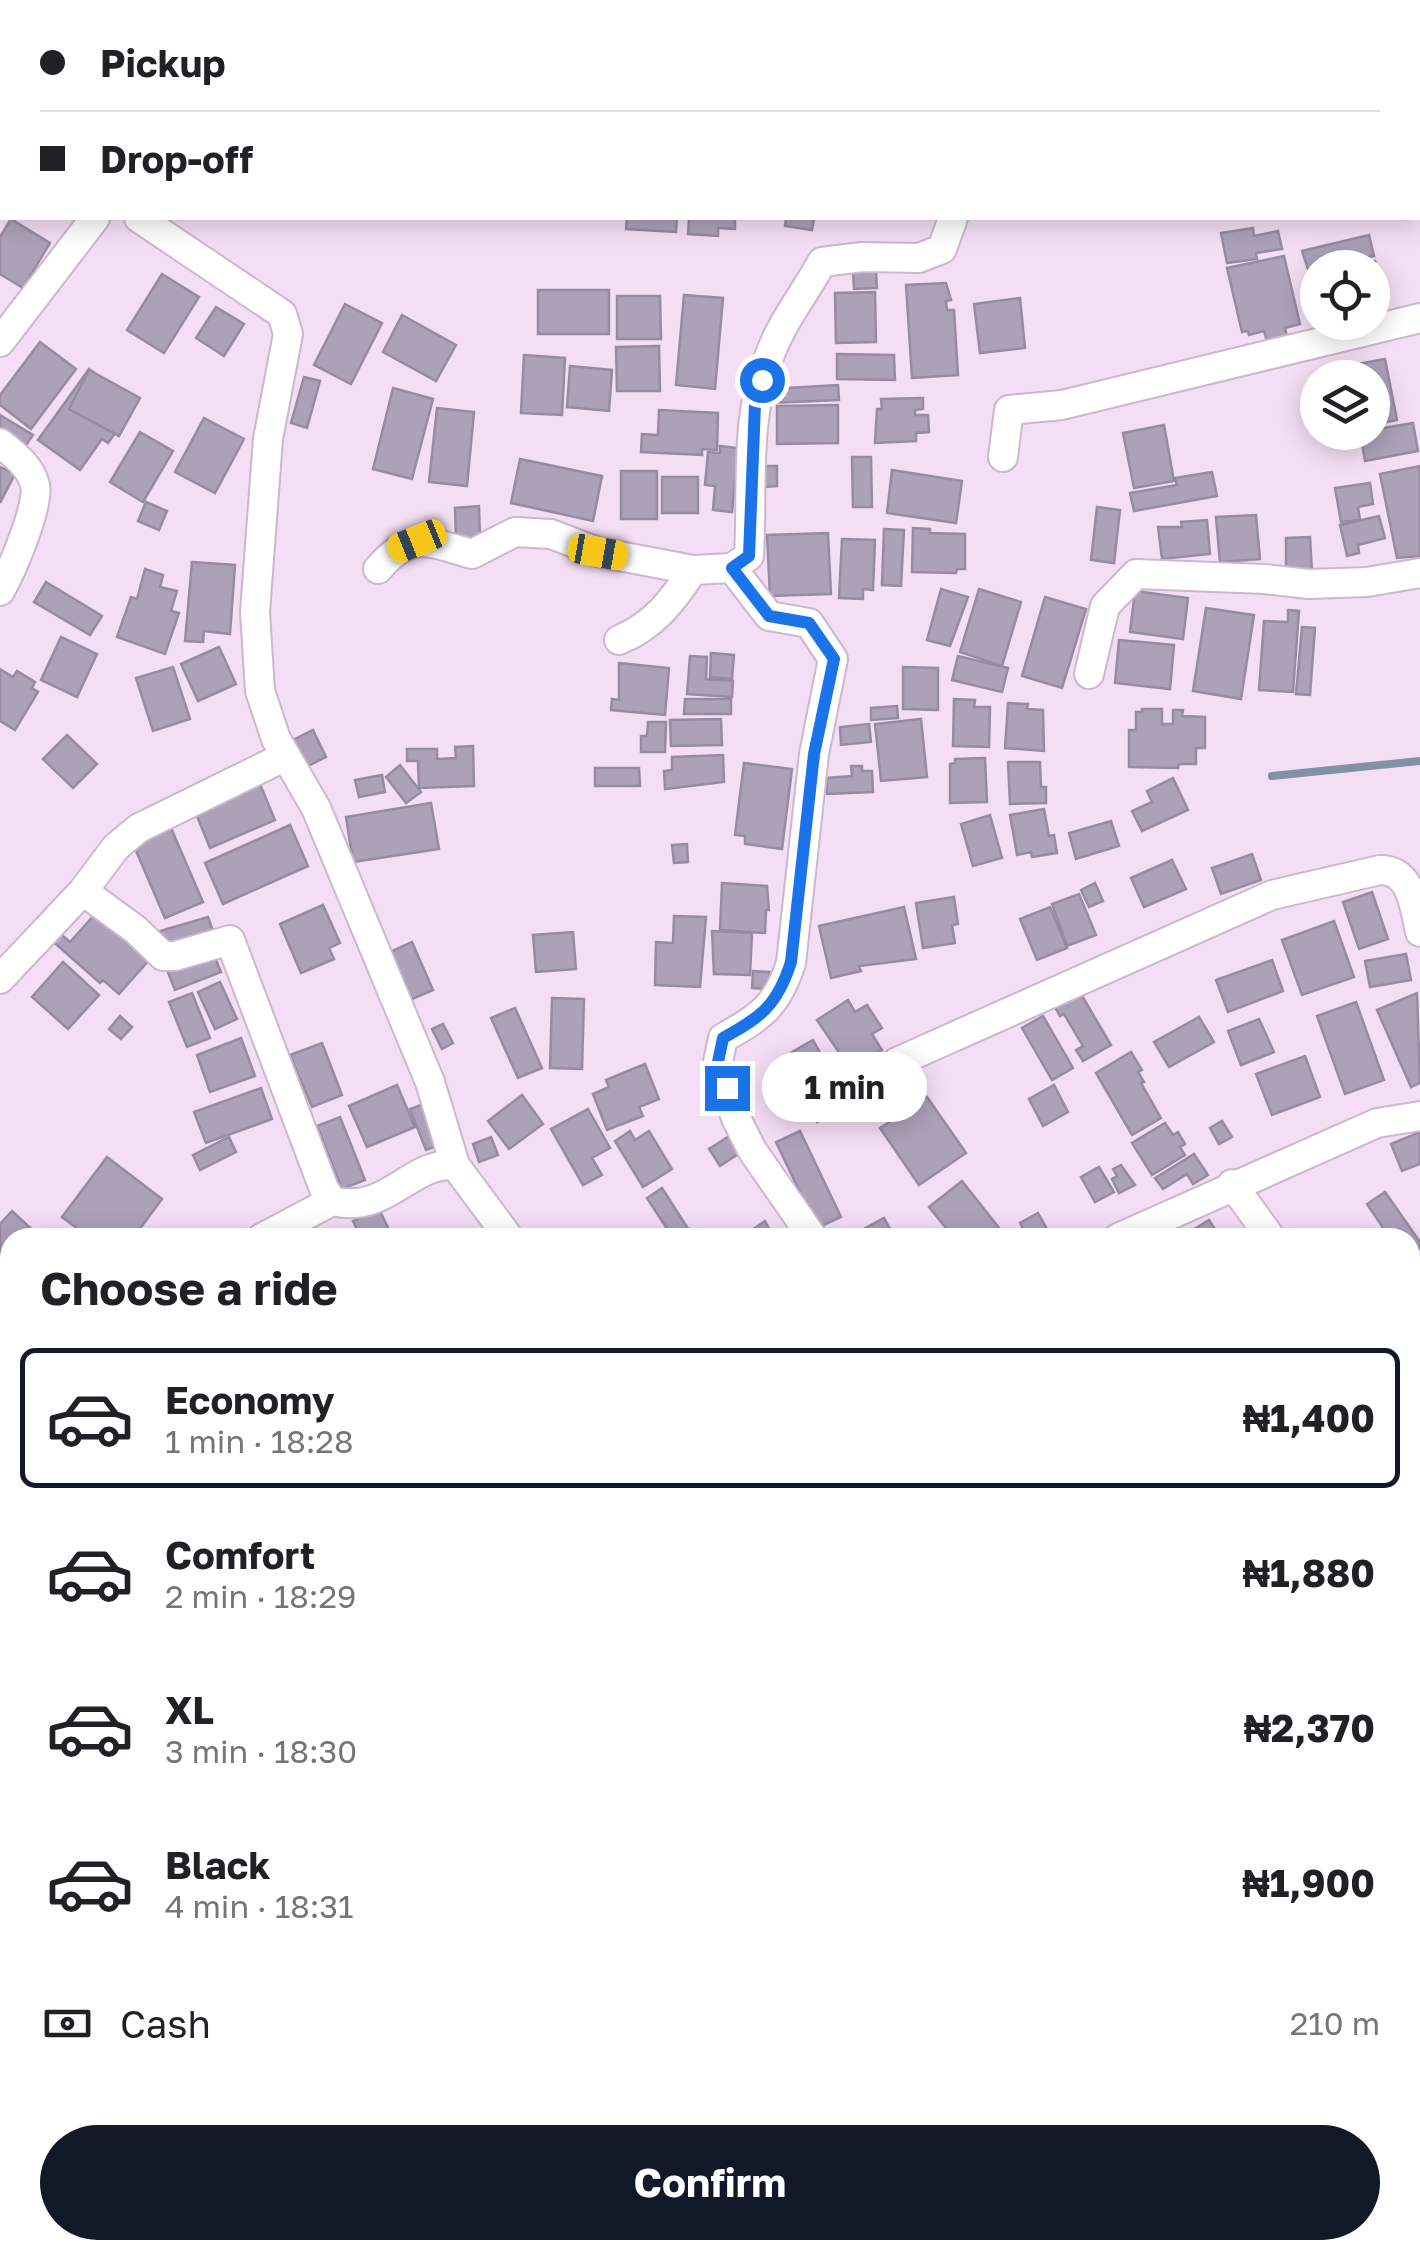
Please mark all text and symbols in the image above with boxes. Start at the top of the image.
text: Pickup [100,40,226,85]
text: Drop-off [100,136,253,181]
map controls [1300,250,1390,450]
button: locate [1300,250,1390,340]
route start [740,358,785,403]
button: layers [1300,360,1390,450]
car [384,516,450,566]
car [566,532,630,572]
callout: 1 min [762,1053,927,1123]
route end [705,1066,750,1111]
text: 1 min [804,1068,885,1106]
text: Choose a ride [40,1261,338,1315]
icon: car [45,1373,135,1463]
text: Economy [165,1377,334,1422]
text: ₦1,400 [1243,1395,1375,1440]
text: 1 min · 18:28 [165,1422,353,1460]
icon: car [45,1528,135,1618]
text: Comfort [165,1532,315,1577]
text: ₦1,880 [1242,1550,1375,1595]
text: 2 min · 18:29 [165,1577,356,1615]
icon: car [45,1683,135,1773]
text: XL [165,1687,214,1732]
text: ₦2,370 [1244,1705,1375,1750]
text: 3 min · 18:30 [165,1732,357,1770]
icon: car [45,1838,135,1928]
text: Black [165,1842,270,1887]
text: ₦1,900 [1242,1860,1375,1905]
text: 4 min · 18:31 [165,1887,354,1925]
icon: cash [40,1996,95,2051]
text: Cash [120,2001,211,2046]
text: 210 m [1290,2004,1380,2042]
button: Confirm [40,2125,1380,2240]

